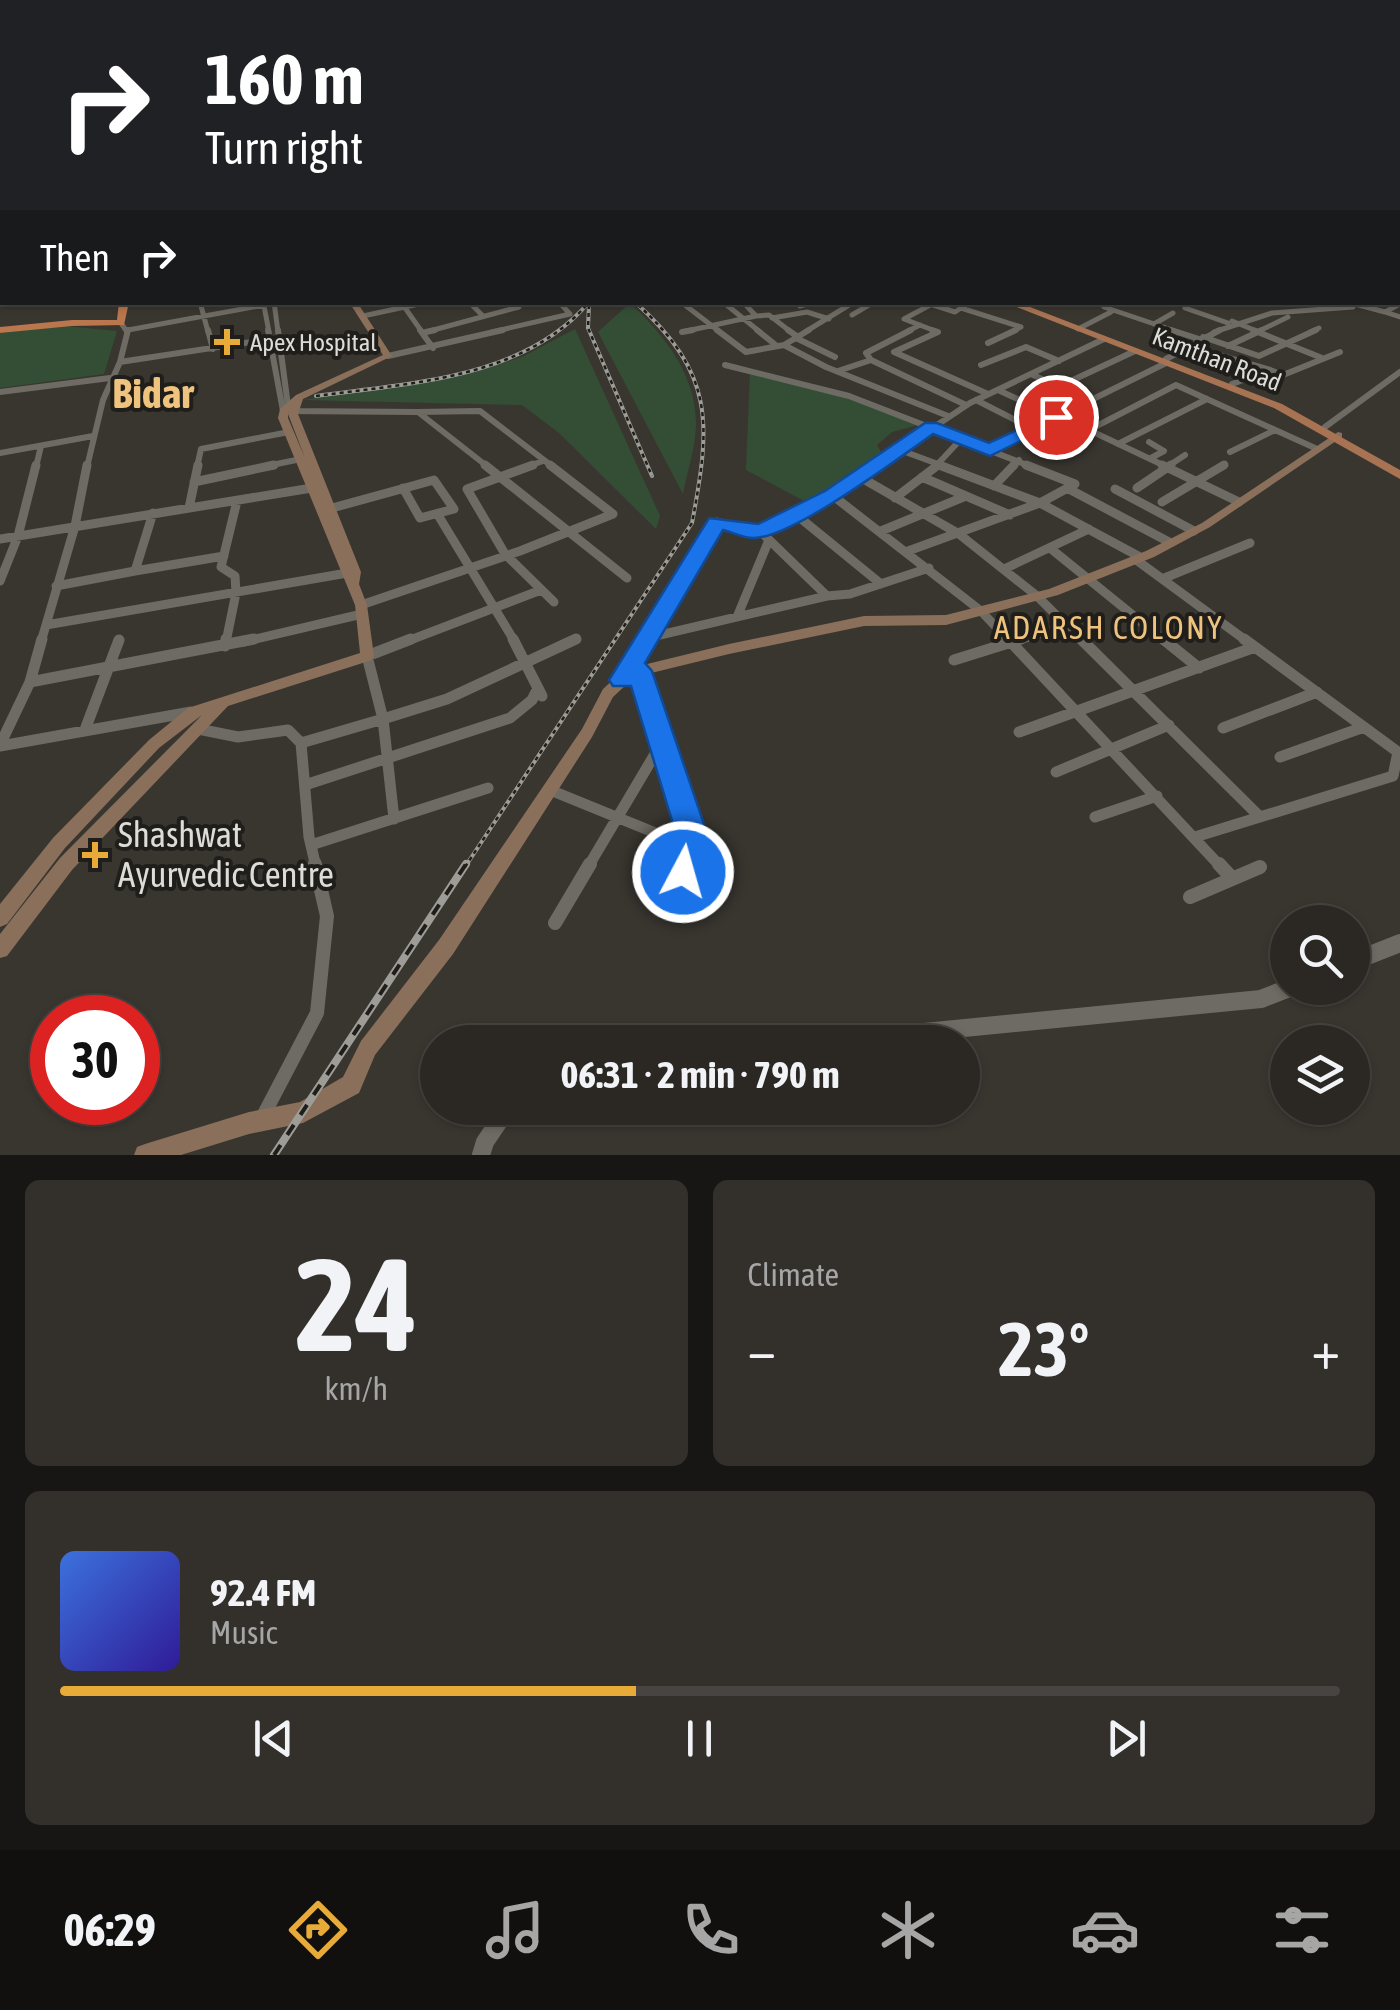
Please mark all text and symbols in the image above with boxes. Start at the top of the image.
text: 160 m [205,39,364,119]
icon: right [40,40,170,170]
text: Turn right [205,122,363,174]
icon: right [130,230,185,285]
text: Then [40,236,110,279]
street label: Kamthan Road [1149,322,1285,396]
place label: Apex Hospital [250,328,377,356]
marker: Apex Hospital [214,329,240,355]
district label: Bidar [112,369,195,417]
pin [1014,375,1099,460]
icon: arrive [1029,390,1084,445]
district label: ADARSH COLONY [994,609,1224,646]
place label: Shashwat Ayurvedic Centre [118,814,334,894]
position arrow [631,820,735,924]
marker: Shashwat Ayurvedic Centre [82,842,108,868]
map controls [1270,905,1370,1125]
button: search [1270,905,1370,1005]
speed limit sign: 30 [30,995,160,1125]
button: layers [1270,1025,1370,1125]
text: 06:31 · 2 min · 790 m [560,1053,840,1096]
text: 24 [295,1230,417,1379]
text: Climate [748,1256,839,1293]
text: 23° [998,1306,1089,1392]
text: − [748,1318,776,1381]
text: + [1311,1318,1340,1381]
text: km/h [325,1370,388,1407]
text: 92.4 FM [210,1571,316,1614]
text: Music [210,1614,277,1651]
icon: previous [246,1711,301,1766]
icon: pause [672,1711,727,1766]
icon: next [1099,1711,1154,1766]
icon: directions [283,1895,353,1965]
icon: music [480,1895,550,1965]
icon: phone [676,1895,746,1965]
icon: climate [873,1895,943,1965]
icon: car [1070,1895,1140,1965]
icon: filters [1267,1895,1337,1965]
text: 06:29 [63,1904,156,1956]

